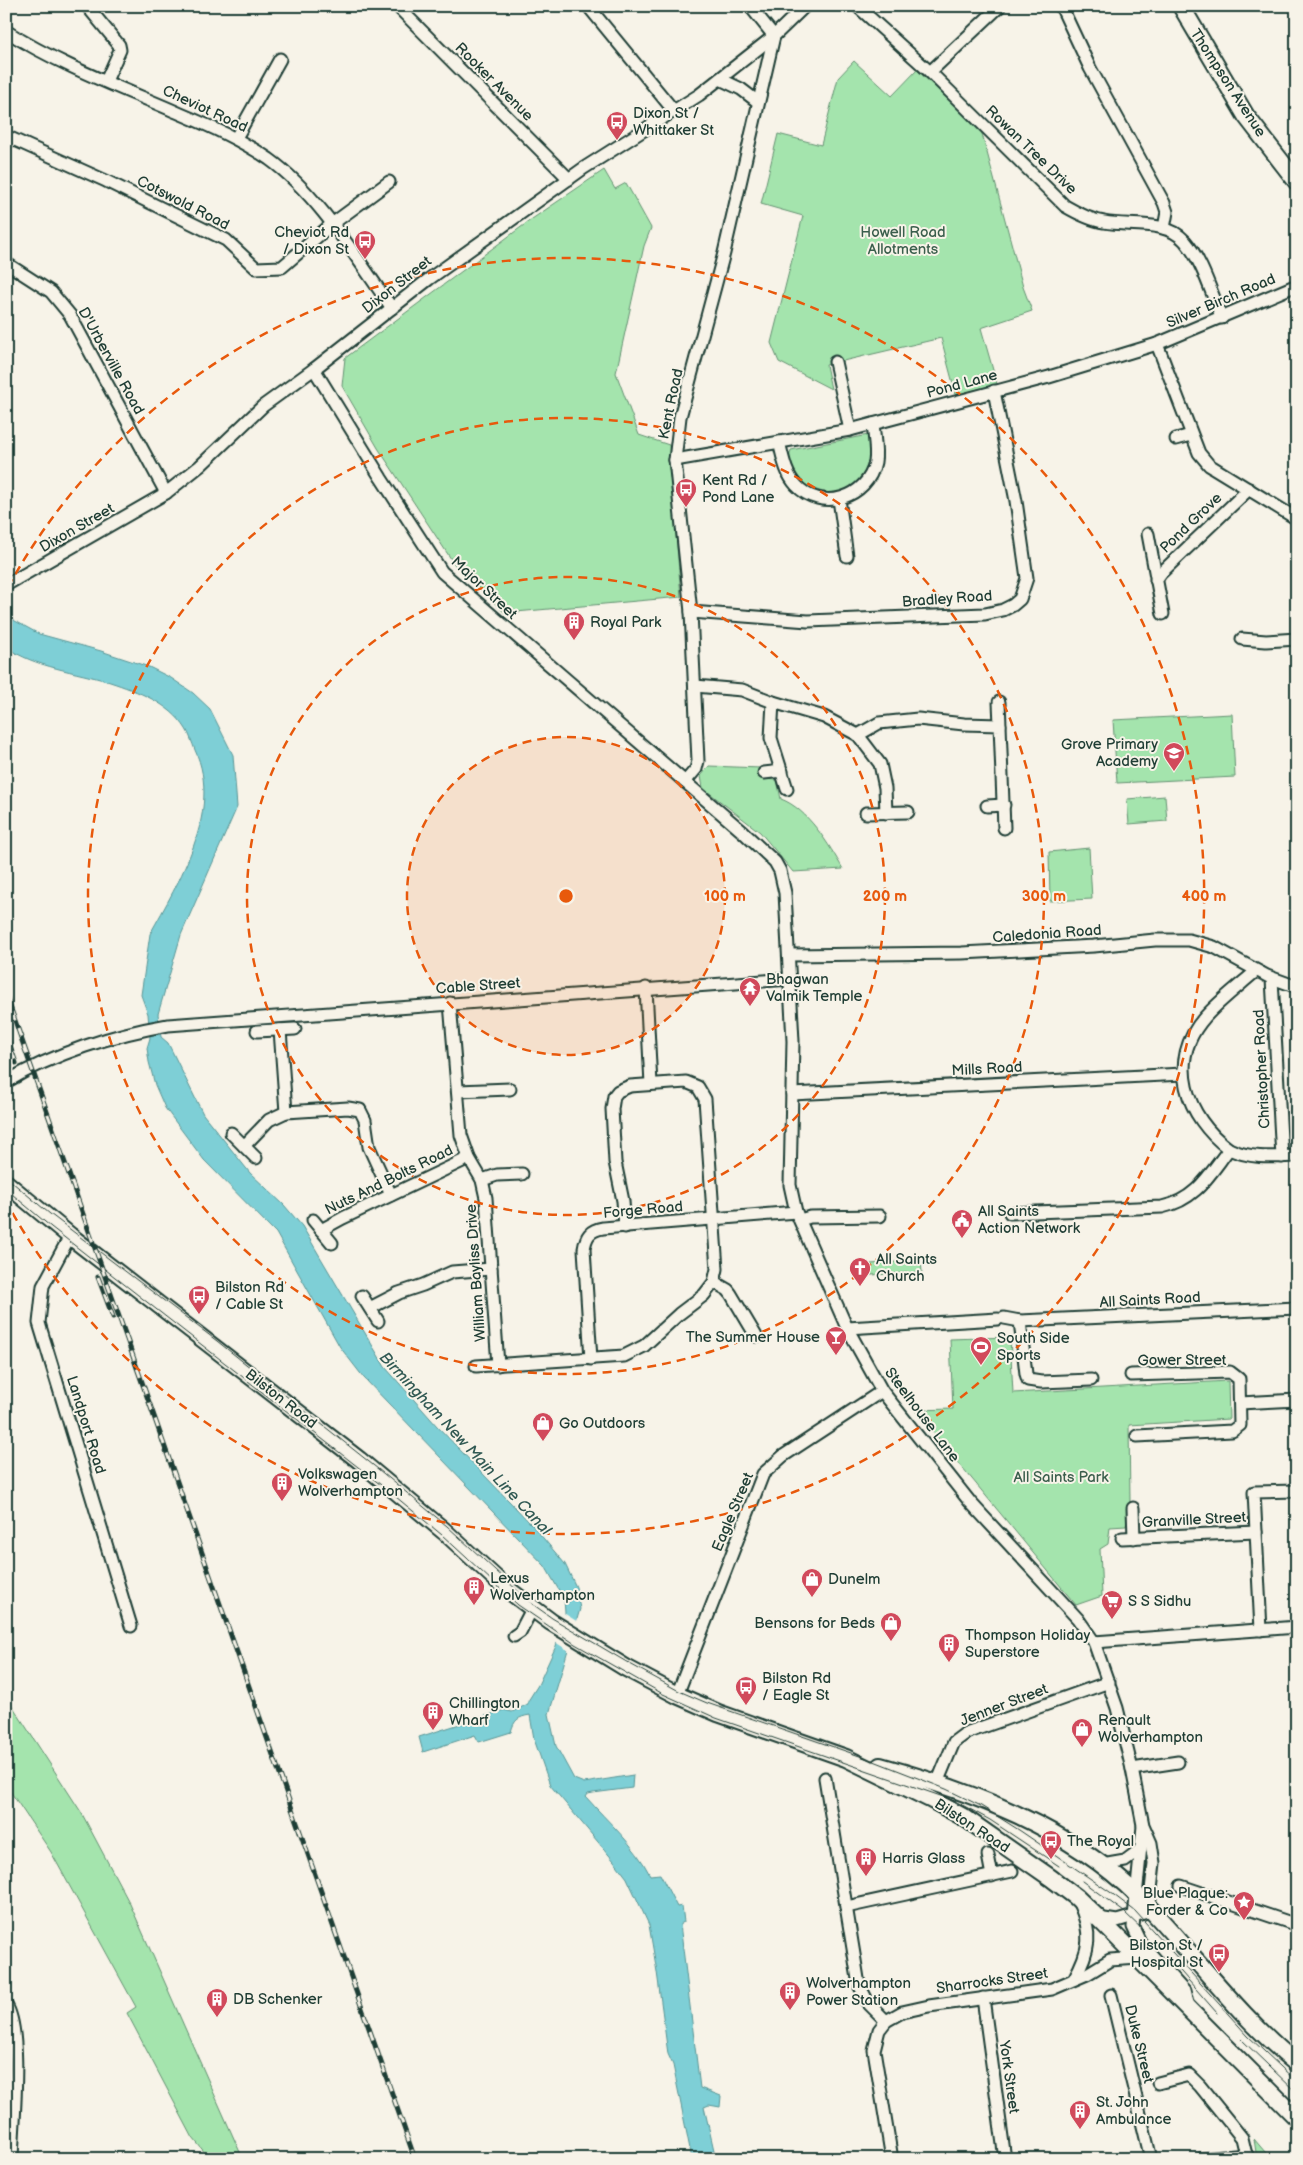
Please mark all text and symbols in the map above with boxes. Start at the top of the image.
street label: Thompson Avenue [1186,25,1270,141]
street label: Rooker Avenue [451,39,537,125]
street label: Cheviot Road [159,81,251,137]
street label: Rowan Tree Drive [981,101,1081,199]
place label: Dixon St / Whittaker St [633,104,714,140]
bus stop icon: Dixon St / Whittaker St [605,110,629,141]
street label: Cotswold Road [133,172,233,234]
place label: Cheviot Rd / Dixon St [274,223,349,259]
park label: Howell Road Allotments [860,223,946,259]
bus stop icon: Cheviot Rd / Dixon St [353,229,377,260]
street label: Dixon Street [358,252,436,318]
street label: Silver Birch Road [1164,269,1278,333]
street label: D'Urberville Road [74,304,148,418]
street label: Pond Lane [925,365,1000,403]
street label: Kent Road [654,367,688,441]
place label: Kent Rd / Pond Lane [702,471,775,507]
bus stop icon: Kent Rd / Pond Lane [674,477,698,508]
street label: Pond Grove [1156,489,1226,557]
street label: Dixon Street [36,499,118,557]
street label: Major Street [447,552,521,624]
street label: Bradley Road [901,586,993,612]
building icon: Royal Park [562,610,586,641]
place label: Royal Park [590,613,662,632]
place label: Grove Primary Academy [1061,735,1158,771]
school or university icon: Grove Primary Academy [1162,741,1186,772]
centre of rings [557,887,575,905]
text: 100 m [704,887,746,906]
text: 200 m [863,887,907,906]
text: 300 m [1022,887,1066,906]
text: 400 m [1182,887,1226,906]
street label: Caledonia Road [992,921,1102,947]
place label: Bhagwan Valmik Temple [766,970,862,1006]
street label: Cable Street [435,974,521,998]
temple icon: Bhagwan Valmik Temple [738,976,762,1007]
street label: Christopher Road [1249,1009,1275,1129]
street label: Mills Road [951,1058,1023,1080]
street label: Nuts And Bolts Road [322,1141,456,1219]
street label: Forge Road [602,1197,684,1223]
place label: All Saints Action Network [978,1202,1081,1238]
street label: William Bayliss Drive [462,1203,490,1343]
public building icon: All Saints Action Network [950,1208,974,1239]
place label: All Saints Church [876,1250,938,1286]
church icon: All Saints Church [848,1256,872,1287]
place label: Bilston Rd / Cable St [215,1278,284,1314]
bus stop icon: Bilston Rd / Cable St [187,1284,211,1315]
street label: All Saints Road [1099,1288,1201,1312]
bar icon: The Summer House [824,1325,848,1356]
place label: The Summer House [686,1328,820,1347]
place label: South Side Sports [997,1329,1070,1365]
sports icon: South Side Sports [969,1335,993,1366]
water label: Birmingham New Main Line Canal [375,1349,556,1540]
street label: Gower Street [1138,1351,1227,1370]
street label: Steelhouse Lane [880,1364,964,1466]
street label: Bilston Road [241,1365,321,1433]
street label: Landport Road [62,1374,110,1476]
shop icon: Go Outdoors [531,1411,555,1442]
place label: Go Outdoors [559,1414,646,1433]
place label: Volkswagen Wolverhampton [298,1465,403,1501]
park label: All Saints Park [1013,1468,1109,1487]
street label: Eagle Street [708,1469,758,1554]
building icon: Volkswagen Wolverhampton [270,1471,294,1502]
street label: Granville Street [1141,1508,1247,1532]
shop icon: Dunelm [800,1567,824,1598]
place label: Lexus Wolverhampton [490,1569,595,1605]
place label: Dunelm [828,1570,880,1589]
building icon: Lexus Wolverhampton [462,1575,486,1606]
supermarket icon: S S Sidhu [1100,1589,1124,1620]
place label: S S Sidhu [1128,1592,1191,1611]
shop icon: Bensons for Beds [879,1611,903,1642]
place label: Bensons for Beds [754,1614,876,1633]
place label: Thompson Holiday Superstore [965,1626,1090,1662]
building icon: Thompson Holiday Superstore [937,1632,961,1663]
place label: Bilston Rd / Eagle St [762,1669,831,1705]
bus stop icon: Bilston Rd / Eagle St [734,1675,758,1706]
street label: Jenner Street [957,1679,1051,1730]
place label: Chillington Wharf [449,1694,520,1730]
building icon: Chillington Wharf [421,1700,445,1731]
place label: Renault Wolverhampton [1098,1711,1203,1747]
shop icon: Renault Wolverhampton [1070,1717,1094,1748]
street label: Bilston Road [931,1795,1013,1857]
bus stop icon: The Royal [1039,1829,1063,1860]
place label: The Royal [1067,1832,1134,1851]
building icon: Harris Glass [854,1846,878,1877]
place label: Harris Glass [882,1849,966,1868]
place label: Blue Plaque: Forder & Co [1143,1884,1228,1920]
place icon: Blue Plaque: Forder & Co [1232,1890,1256,1921]
place label: Bilston St / Hospital St [1129,1936,1203,1972]
bus stop icon: Bilston St / Hospital St [1207,1942,1231,1973]
street label: Sharrocks Street [935,1964,1049,1998]
place label: Wolverhampton Power Station [806,1974,911,2010]
building icon: Wolverhampton Power Station [778,1980,802,2011]
building icon: DB Schenker [205,1987,229,2018]
place label: DB Schenker [233,1990,323,2009]
street label: Duke Street [1120,2003,1158,2086]
street label: York Street [994,2038,1024,2115]
place label: St. John Ambulance [1096,2093,1172,2129]
building icon: St. John Ambulance [1068,2099,1092,2130]

